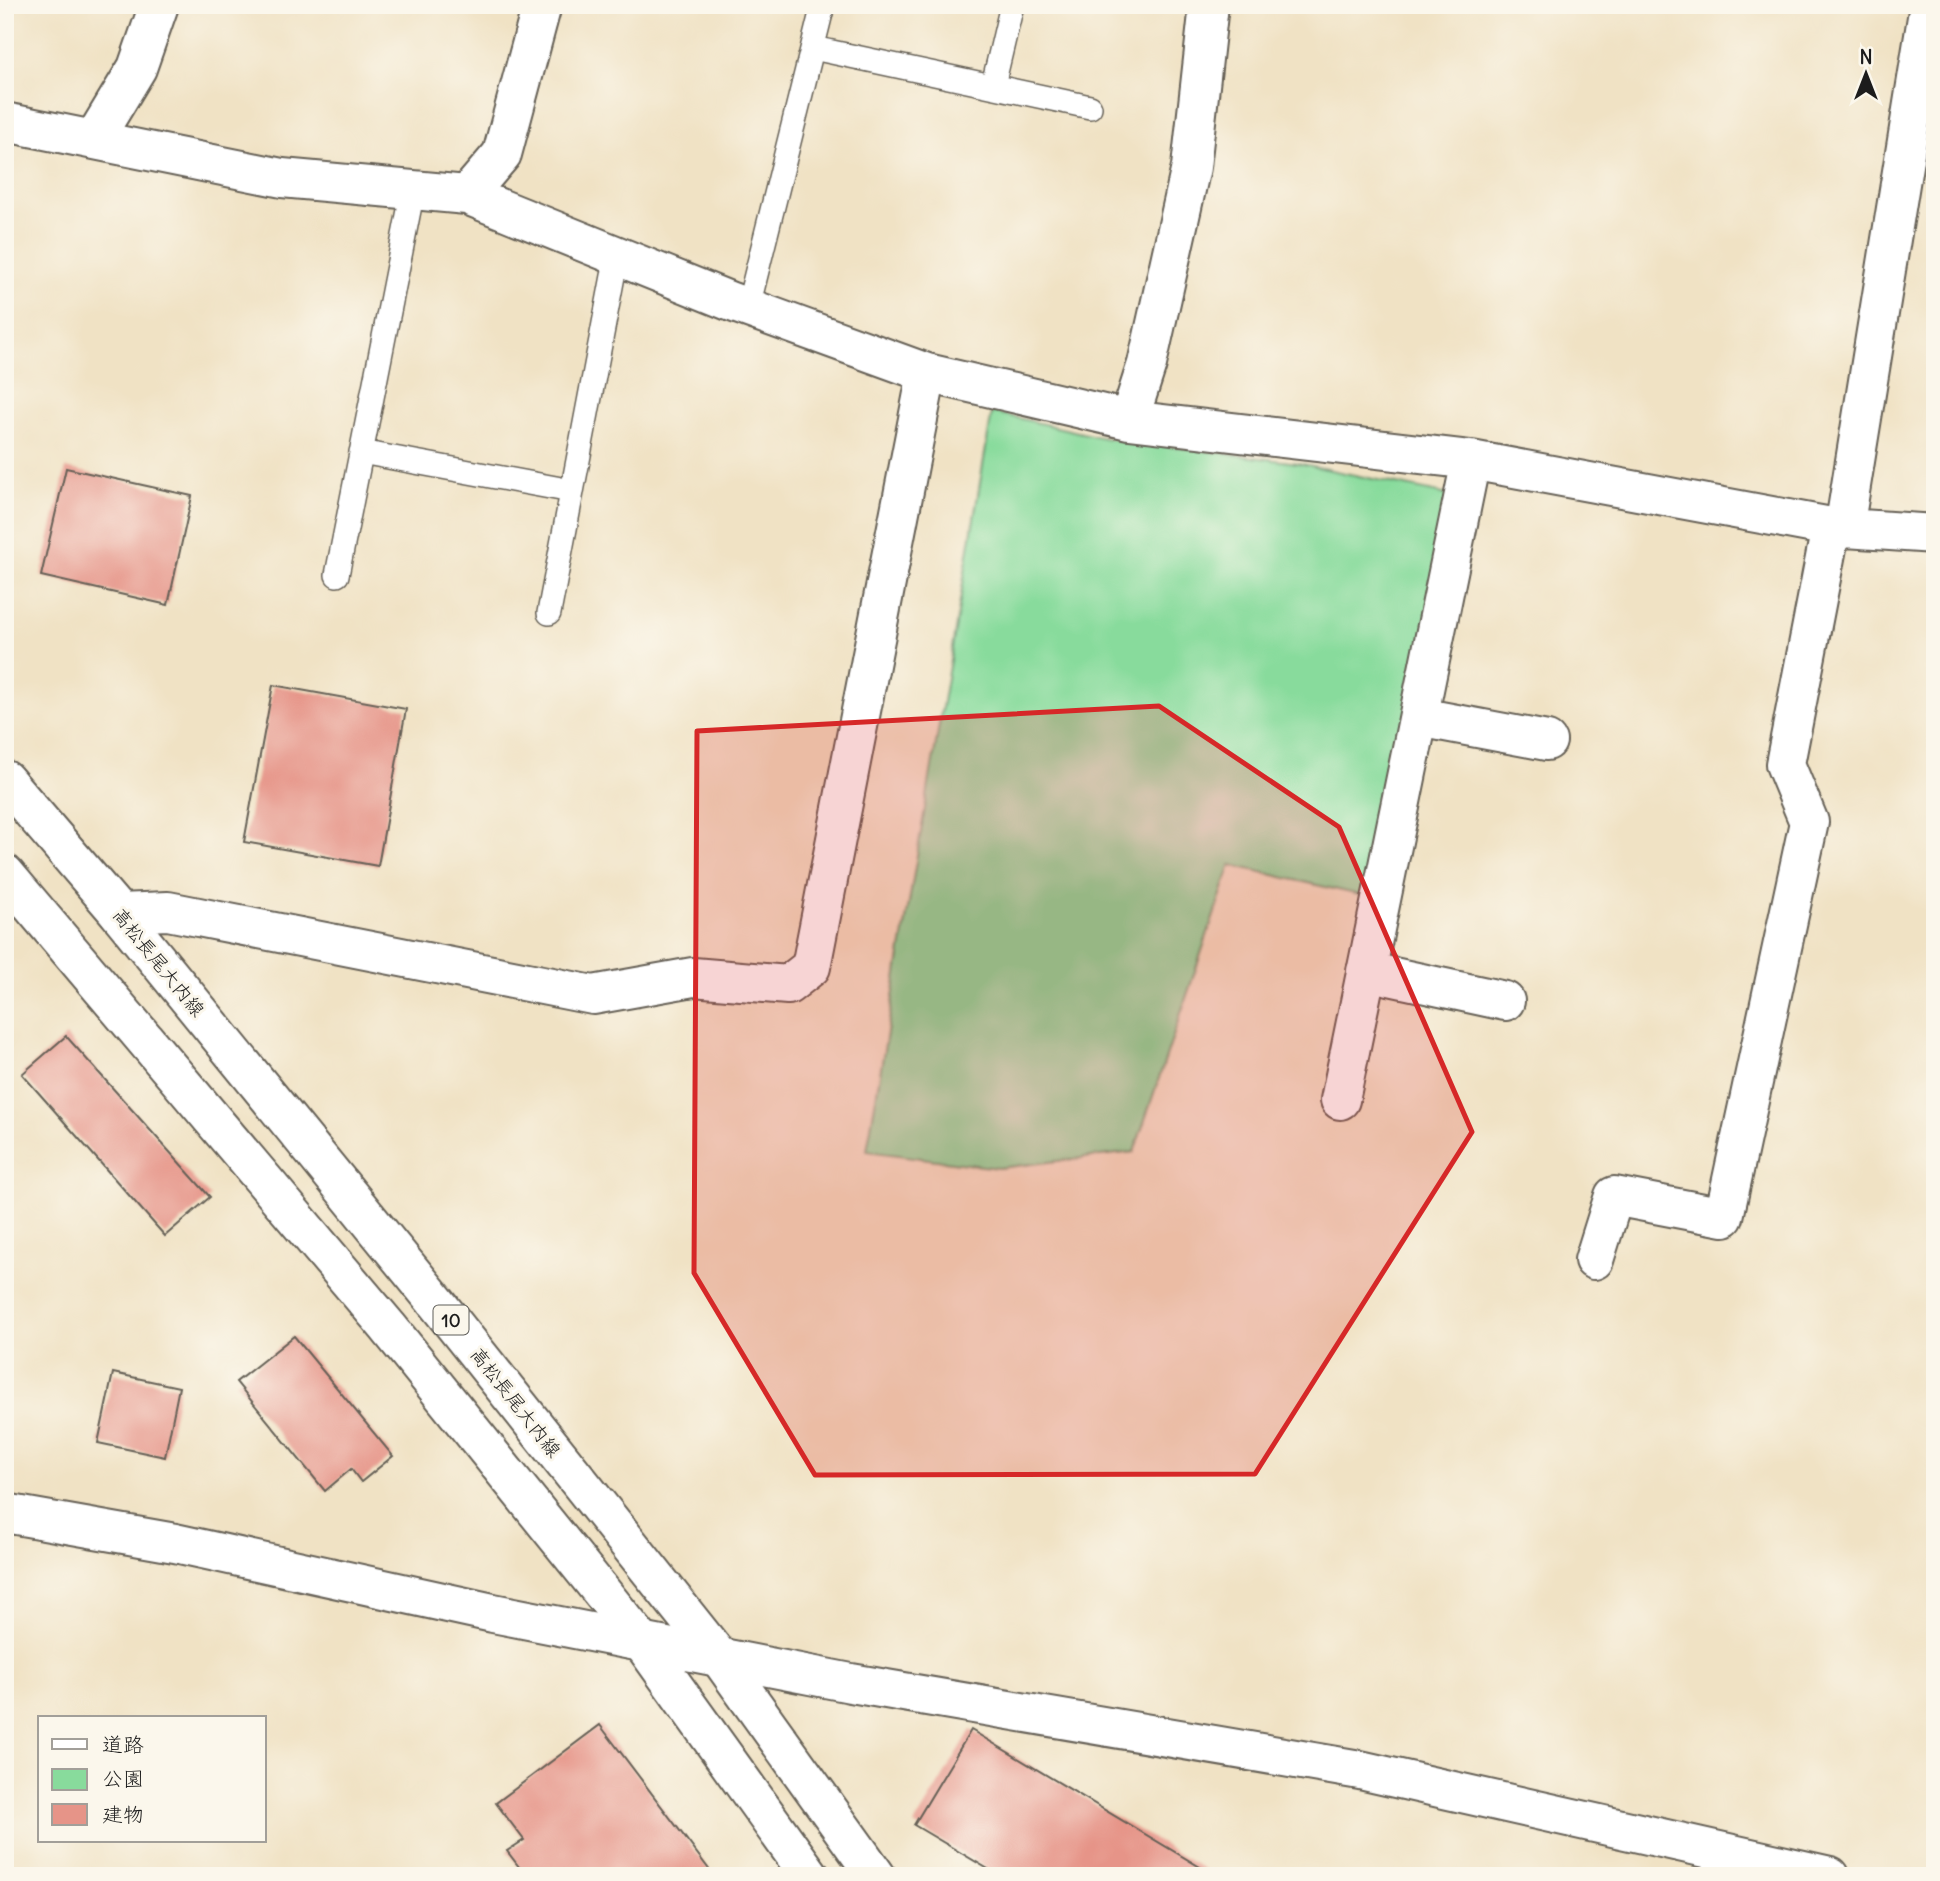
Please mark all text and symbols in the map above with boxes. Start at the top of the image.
north arrow [1832,38,1902,108]
text: N [1859,45,1873,69]
street label: 高松長尾大内線 [108,903,210,1021]
road number: 10 [434,1306,468,1335]
street label: 高松長尾大内線 [466,1342,566,1462]
legend [38,1716,266,1842]
text: 道路 [102,1731,144,1758]
text: 公園 [102,1765,144,1792]
text: 建物 [102,1801,144,1828]

